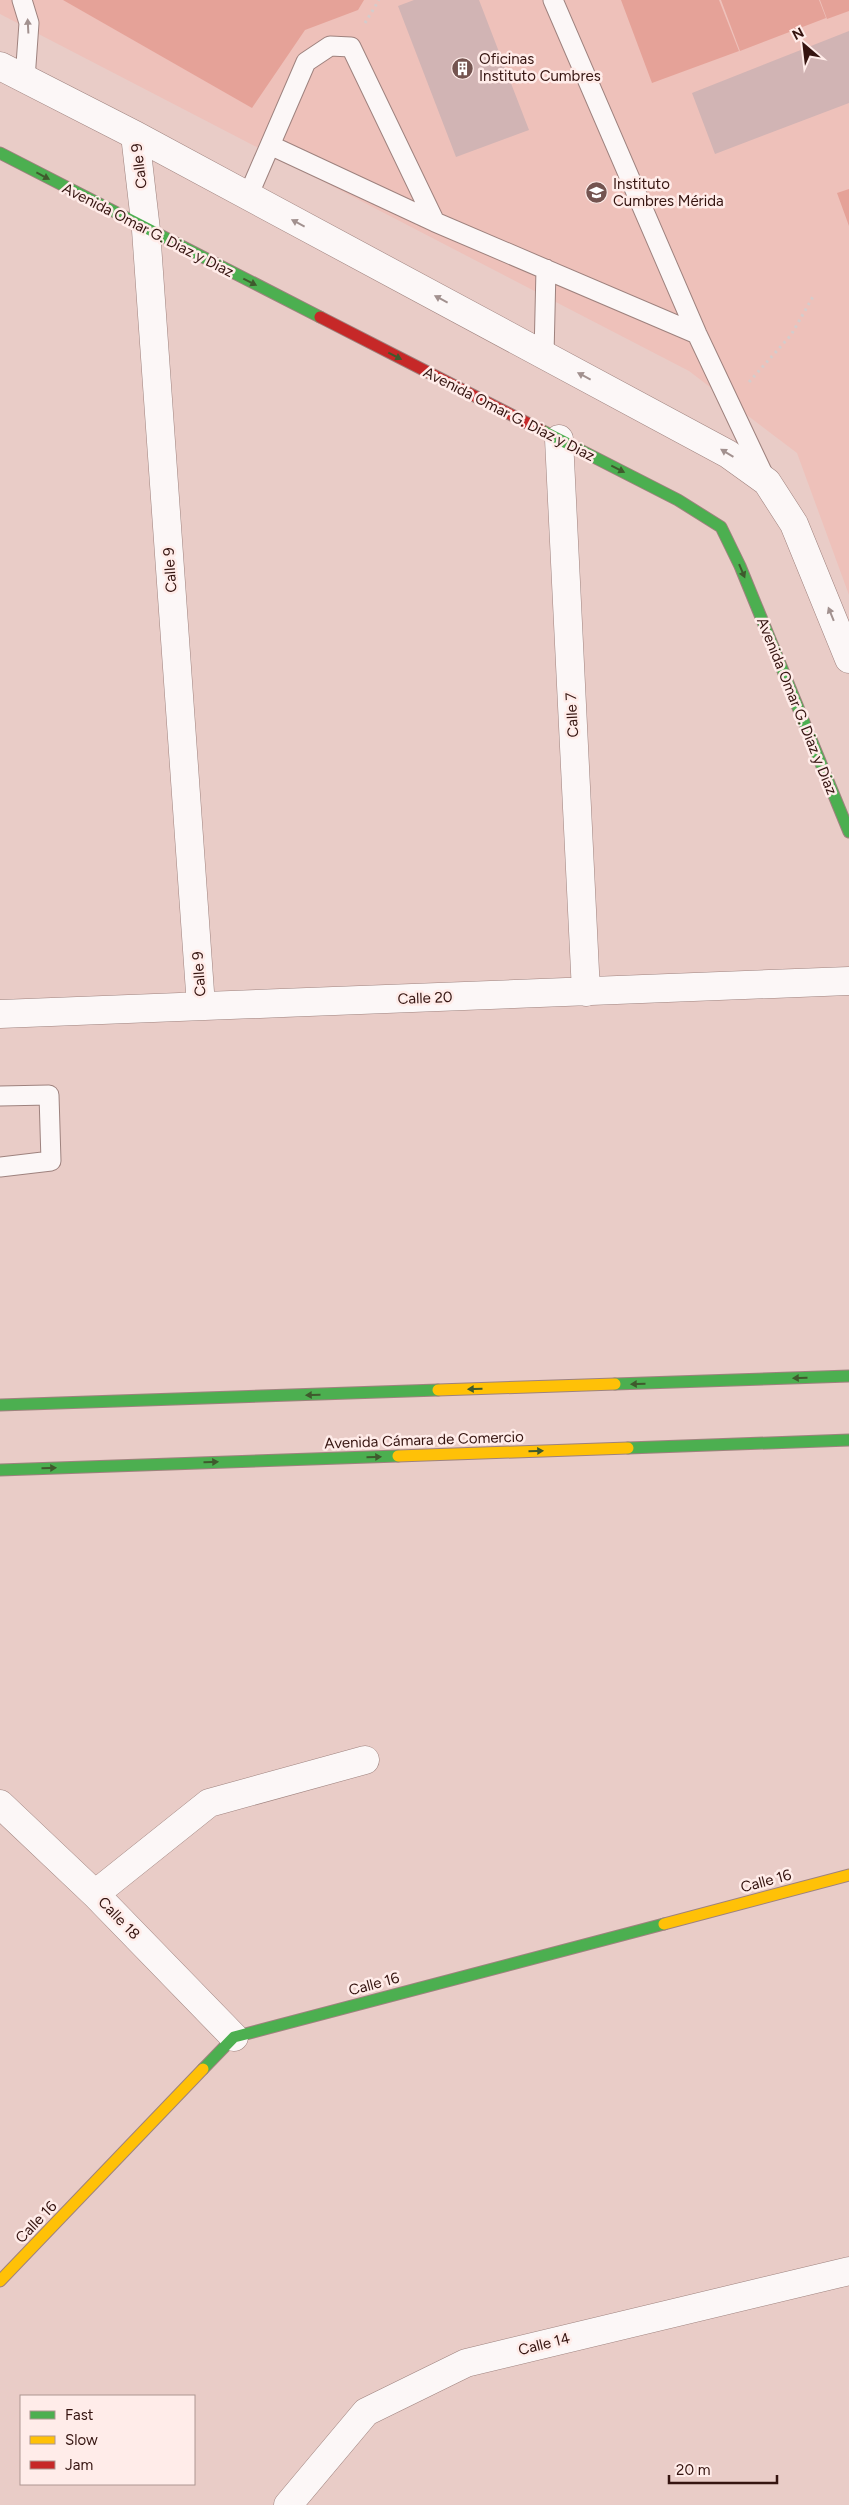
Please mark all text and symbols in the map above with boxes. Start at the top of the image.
one-way arrow [24,18,32,34]
north arrow [779,20,829,70]
text: N [789,24,807,44]
place label: Oficinas Instituto Cumbres [479,50,601,85]
building icon: Oficinas Instituto Cumbres [451,56,475,80]
street label: Calle 9 [127,142,151,190]
one-way arrow [36,172,50,180]
place label: Instituto Cumbres Mérida [613,175,724,210]
street label: Avenida Omar G. Diaz y Diaz [59,179,237,281]
school or university icon: Instituto Cumbres Mérida [585,181,609,205]
one-way arrow [291,218,304,227]
one-way arrow [243,278,257,286]
one-way arrow [433,295,448,303]
one-way arrow [388,352,402,360]
street label: Avenida Omar G. Diaz y Diaz [420,363,598,465]
one-way arrow [577,372,591,380]
one-way arrow [720,449,733,458]
one-way arrow [610,465,625,473]
street label: Calle 9 [159,547,181,593]
one-way arrow [739,564,747,578]
one-way arrow [826,607,834,621]
street label: Avenida Omar G. Diaz y Diaz [753,615,841,797]
street label: Calle 7 [562,692,582,738]
street label: Calle 9 [188,951,210,997]
street label: Calle 20 [397,988,453,1008]
one-way arrow [792,1374,808,1382]
one-way arrow [630,1380,646,1388]
one-way arrow [467,1385,483,1393]
one-way arrow [305,1391,321,1399]
street label: Avenida Cámara de Comercio [324,1428,524,1452]
one-way arrow [528,1447,544,1455]
one-way arrow [366,1452,382,1460]
one-way arrow [203,1458,219,1466]
one-way arrow [41,1464,57,1472]
street label: Calle 16 [739,1865,794,1896]
street label: Calle 18 [94,1893,144,1943]
street label: Calle 16 [347,1968,402,1999]
street label: Calle 16 [12,2197,61,2247]
street label: Calle 14 [516,2329,572,2359]
legend [20,2395,195,2485]
text: Fast [65,2406,94,2424]
text: Slow [65,2431,98,2449]
scale bar [669,2452,776,2484]
text: Jam [65,2456,93,2474]
text: 20 m [676,2461,710,2479]

